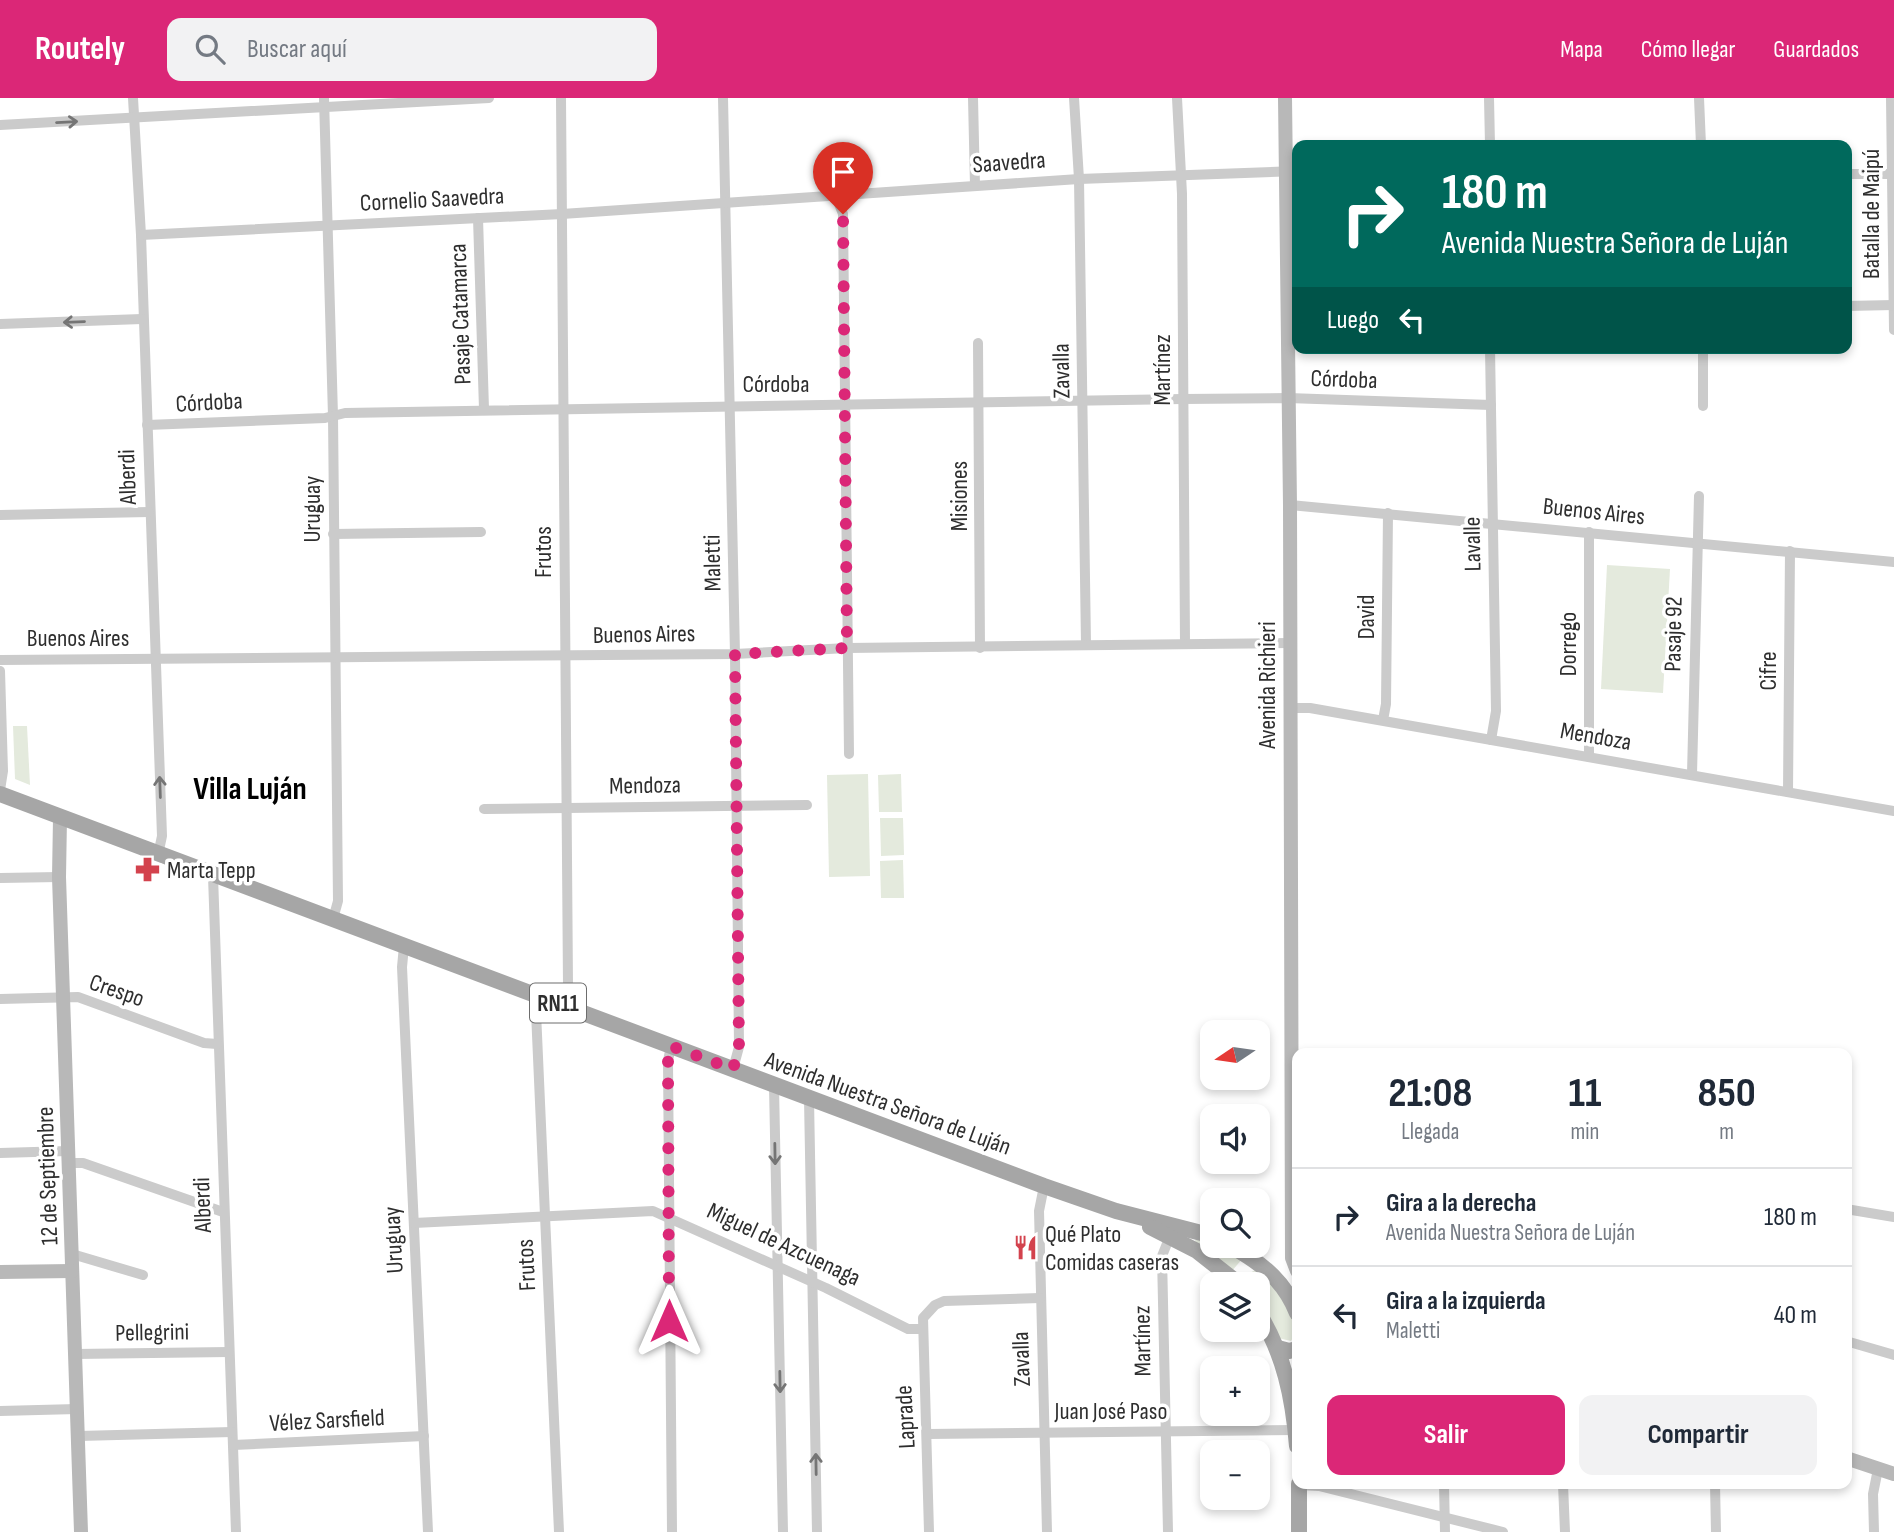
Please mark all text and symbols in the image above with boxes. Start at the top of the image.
search box [167,18,657,81]
text: Routely [35,29,125,69]
icon: search [191,30,229,68]
text: Buscar aquí [247,34,347,65]
text: Mapa [1560,35,1603,64]
text: Cómo llegar [1641,35,1735,64]
text: Guardados [1773,35,1859,64]
one-way arrow [55,115,78,128]
pin [813,142,873,214]
street label: Saavedra [972,145,1047,180]
street label: Batalla de Maipú [1857,149,1886,279]
icon: arrive [824,153,862,191]
text: 180 m [1442,164,1548,223]
icon: right [1327,168,1418,259]
street label: Cornelio Saavedra [359,181,505,218]
text: Avenida Nuestra Señora de Luján [1442,224,1788,263]
street label: Pasaje Catamarca [444,243,477,385]
icon: left [1393,301,1431,339]
text: Luego [1327,305,1379,336]
one-way arrow [63,315,86,328]
street label: Martínez [1148,334,1177,406]
street label: Zavalla [1047,343,1076,399]
street label: Córdoba [1310,364,1378,395]
street label: Córdoba [742,370,810,399]
street label: Córdoba [175,386,243,419]
street label: Alberdi [112,449,143,506]
street label: Misiones [945,461,974,531]
street label: Uruguay [298,476,327,542]
street label: Buenos Aires [1541,492,1646,531]
street label: Lavalle [1458,516,1487,572]
street label: Frutos [529,526,558,578]
street label: Maletti [698,534,727,592]
street label: David [1352,595,1381,639]
street label: Pasaje 92 [1658,596,1689,672]
street label: Dorrego [1554,612,1583,676]
street label: Buenos Aires [592,619,696,650]
street label: Avenida Richieri [1253,621,1282,750]
street label: Buenos Aires [27,624,129,653]
street label: Cifre [1754,651,1783,691]
street label: Mendoza [1558,716,1634,757]
district label: Villa Luján [193,770,307,809]
street label: Mendoza [609,770,681,801]
one-way arrow [153,776,166,799]
pharmacy icon: Marta Tepp [133,856,161,884]
place label: Marta Tepp [167,856,256,885]
street label: Crespo [86,968,148,1013]
road number: RN11 [530,983,586,1022]
north arrow [1200,1020,1270,1090]
map controls [1200,1020,1270,1510]
street label: Avenida Nuestra Señora de Luján [760,1045,1015,1162]
text: 21:08 [1388,1068,1472,1119]
text: 11 [1568,1068,1601,1119]
text: 850 [1698,1068,1756,1119]
button: sound [1200,1104,1270,1174]
street label: 12 de Septiembre [31,1106,64,1246]
text: Llegada [1401,1118,1459,1146]
text: min [1570,1118,1599,1146]
text: m [1719,1118,1734,1146]
one-way arrow [768,1143,782,1166]
street label: Alberdi [187,1177,218,1234]
button: search [1200,1188,1270,1258]
text: Gira a la derecha [1386,1188,1536,1219]
street label: Miguel de Azcuenaga [703,1196,865,1293]
icon: right [1327,1198,1365,1236]
text: 180 m [1764,1202,1817,1233]
street label: Uruguay [377,1206,410,1274]
text: Avenida Nuestra Señora de Luján [1386,1219,1635,1247]
place label: Qué Plato Comidas caseras [1045,1220,1179,1277]
restaurant icon: Qué Plato Comidas caseras [1011,1234,1039,1262]
street label: Frutos [511,1238,542,1292]
button: layers [1200,1272,1270,1342]
position arrow [632,1284,706,1358]
text: Gira a la izquierda [1386,1286,1546,1317]
icon: left [1327,1296,1365,1334]
text: 40 m [1774,1300,1817,1331]
street label: Martínez [1127,1305,1158,1377]
street label: Pellegrini [115,1317,189,1348]
text: Maletti [1386,1317,1440,1345]
street label: Zavalla [1006,1331,1037,1387]
button: + [1200,1356,1270,1426]
one-way arrow [773,1370,786,1393]
street label: Laprade [889,1385,922,1449]
button: Salir [1327,1395,1565,1475]
button: Compartir [1579,1395,1817,1475]
street label: Juan José Paso [1054,1397,1167,1426]
street label: Vélez Sarsfield [269,1403,385,1438]
button: − [1200,1440,1270,1510]
one-way arrow [809,1453,823,1476]

